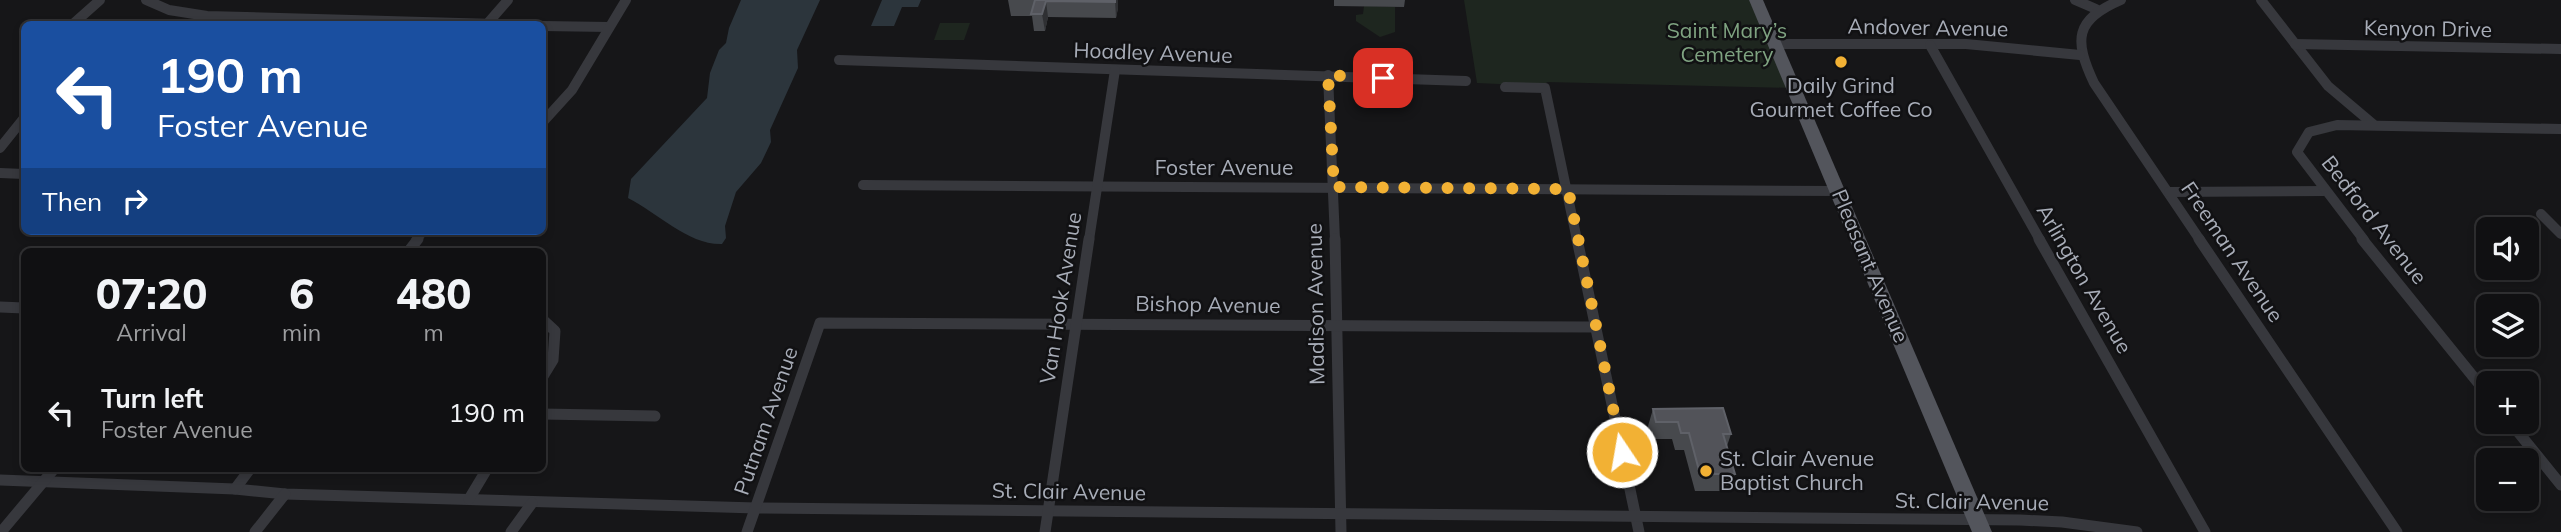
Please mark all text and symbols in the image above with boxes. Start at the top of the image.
street label: Andover Avenue [1847,13,2009,41]
street label: Kenyon Drive [2364,14,2492,42]
park label: Saint Mary’s Cemetery [1667,17,1787,67]
street label: Hoadley Avenue [1073,36,1233,68]
text: 190 m [157,44,303,105]
pin [1353,48,1413,108]
icon: left [42,49,133,140]
marker: Daily Grind Gourmet Coffee Co [1833,54,1849,70]
icon: arrive [1364,59,1402,97]
place label: Daily Grind Gourmet Coffee Co [1750,72,1932,122]
text: Foster Avenue [157,105,368,145]
street label: Bedford Avenue [2317,150,2433,289]
street label: Foster Avenue [1155,154,1293,180]
street label: Freeman Avenue [2176,176,2289,327]
icon: right [116,182,154,220]
text: Then [42,185,102,218]
street label: Pleasant Avenue [1827,185,1915,346]
street label: Arlington Avenue [2032,199,2138,358]
street label: Van Hook Avenue [1034,210,1086,385]
map controls [2476,217,2539,511]
button: sound [2476,217,2539,280]
street label: Madison Avenue [1301,223,1329,385]
text: 07:20 [96,267,207,320]
text: 6 [289,267,314,320]
text: 480 [396,267,471,320]
street label: Bishop Avenue [1135,290,1281,318]
button: layers [2476,294,2539,357]
text: Arrival [116,318,187,347]
text: min [282,318,321,347]
text: m [423,318,444,347]
street label: Putnam Avenue [728,343,803,498]
button: + [2476,371,2539,434]
text: Turn left [101,382,203,415]
icon: left [42,394,80,432]
text: 190 m [449,396,525,429]
text: Foster Avenue [101,415,253,444]
position arrow [1585,415,1659,489]
place label: St. Clair Avenue Baptist Church [1720,445,1874,495]
button: − [2476,448,2539,511]
marker: St. Clair Avenue Baptist Church [1698,463,1714,479]
street label: St. Clair Avenue [992,477,1146,505]
street label: St. Clair Avenue [1895,487,2049,515]

